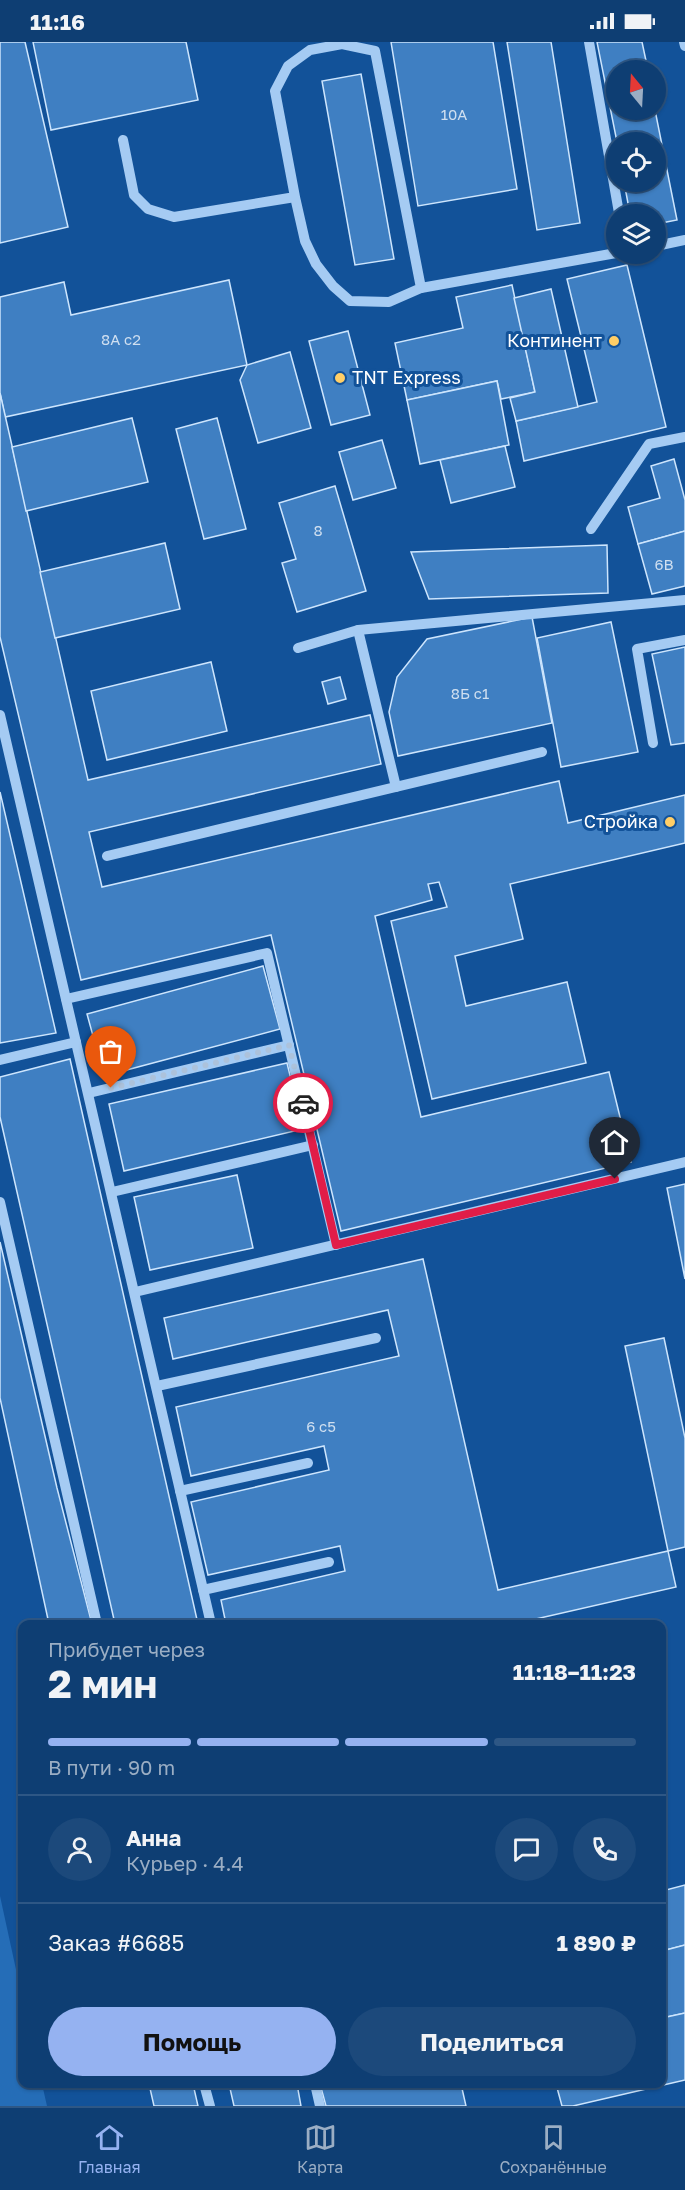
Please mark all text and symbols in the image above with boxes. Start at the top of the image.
text: 11:16 [30,8,85,35]
north arrow [606,60,666,120]
map controls [606,60,666,264]
house number: 10А [441,105,467,123]
button: locate [606,132,666,192]
button: layers [606,204,666,264]
place label: Континент [507,329,602,351]
house number: 8А с2 [101,330,141,348]
marker: Континент [607,334,621,348]
place label: TNT Express [352,366,461,388]
marker: TNT Express [333,371,347,385]
house number: 8 [313,521,323,539]
house number: 6В [654,555,674,573]
house number: 8Б с1 [451,684,489,702]
place label: Стройка [584,810,658,832]
marker: Стройка [663,815,677,829]
pin [85,1026,136,1088]
icon: bag [94,1035,127,1068]
courier [273,1073,333,1133]
icon: car [287,1087,320,1120]
pin [589,1117,640,1179]
icon: home [598,1126,631,1159]
house number: 6 с5 [306,1417,336,1435]
text: Прибудет через [48,1637,205,1661]
text: 11:18–11:23 [513,1658,636,1685]
text: 2 мин [48,1660,157,1707]
text: В пути · 90 m [48,1755,175,1779]
button: person [48,1818,111,1881]
button: chat [495,1818,558,1881]
button: phone [573,1818,636,1881]
text: Анна [126,1824,181,1851]
text: Курьер · 4.4 [126,1851,244,1875]
text: Заказ #6685 [48,1929,184,1956]
text: 1 890 ₽ [556,1929,636,1956]
button: Помощь [48,2007,336,2076]
button: Поделиться [348,2007,636,2076]
tab: Главная [78,2121,141,2177]
tab: Карта [297,2121,343,2177]
tab: Сохранённые [499,2121,607,2177]

